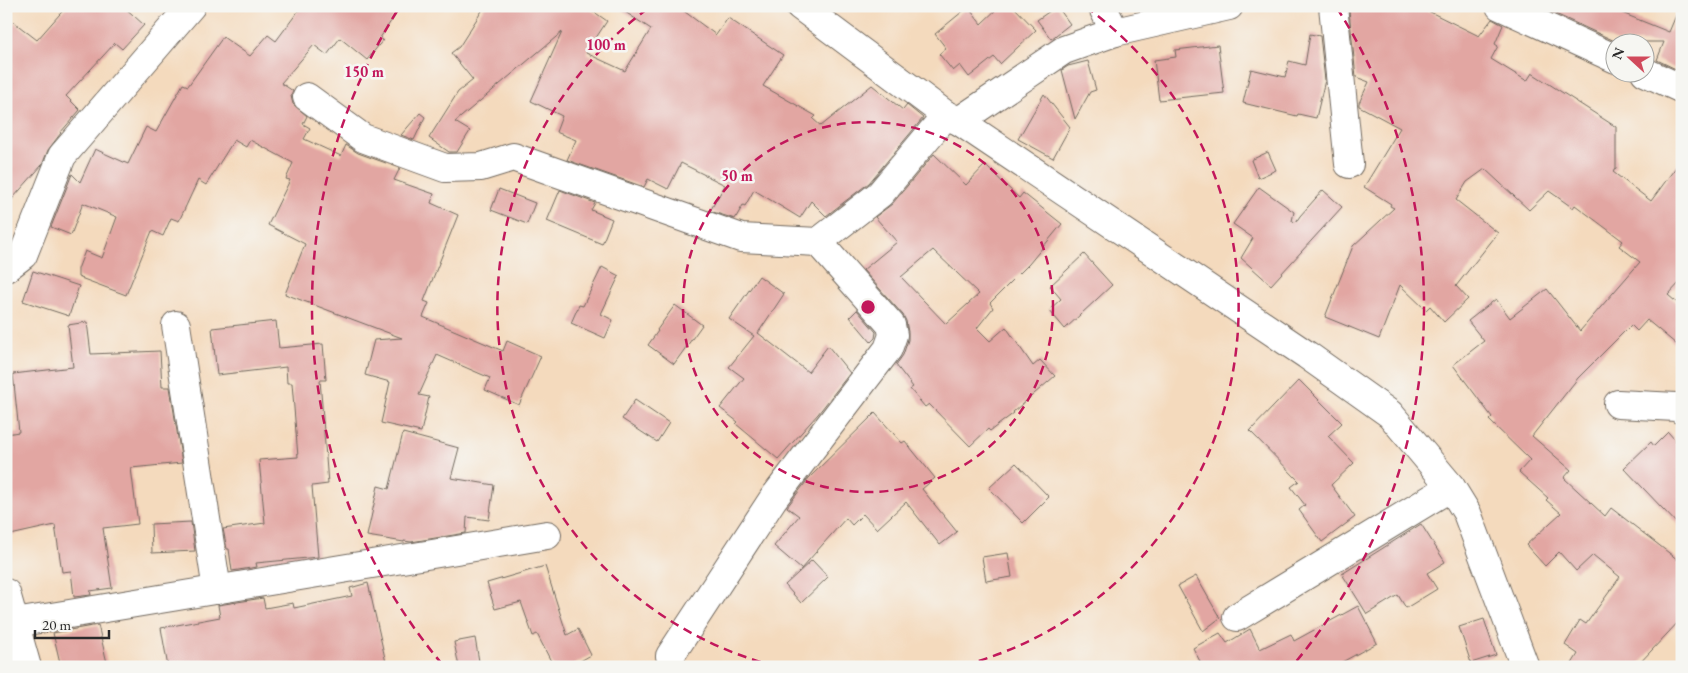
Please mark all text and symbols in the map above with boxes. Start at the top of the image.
north arrow [1606,32,1656,82]
text: 100 m [586,35,626,54]
text: N [1607,44,1629,62]
text: 150 m [344,62,384,81]
text: 50 m [721,166,753,185]
centre of rings [859,298,877,316]
scale bar [35,608,109,640]
text: 20 m [42,615,71,634]

